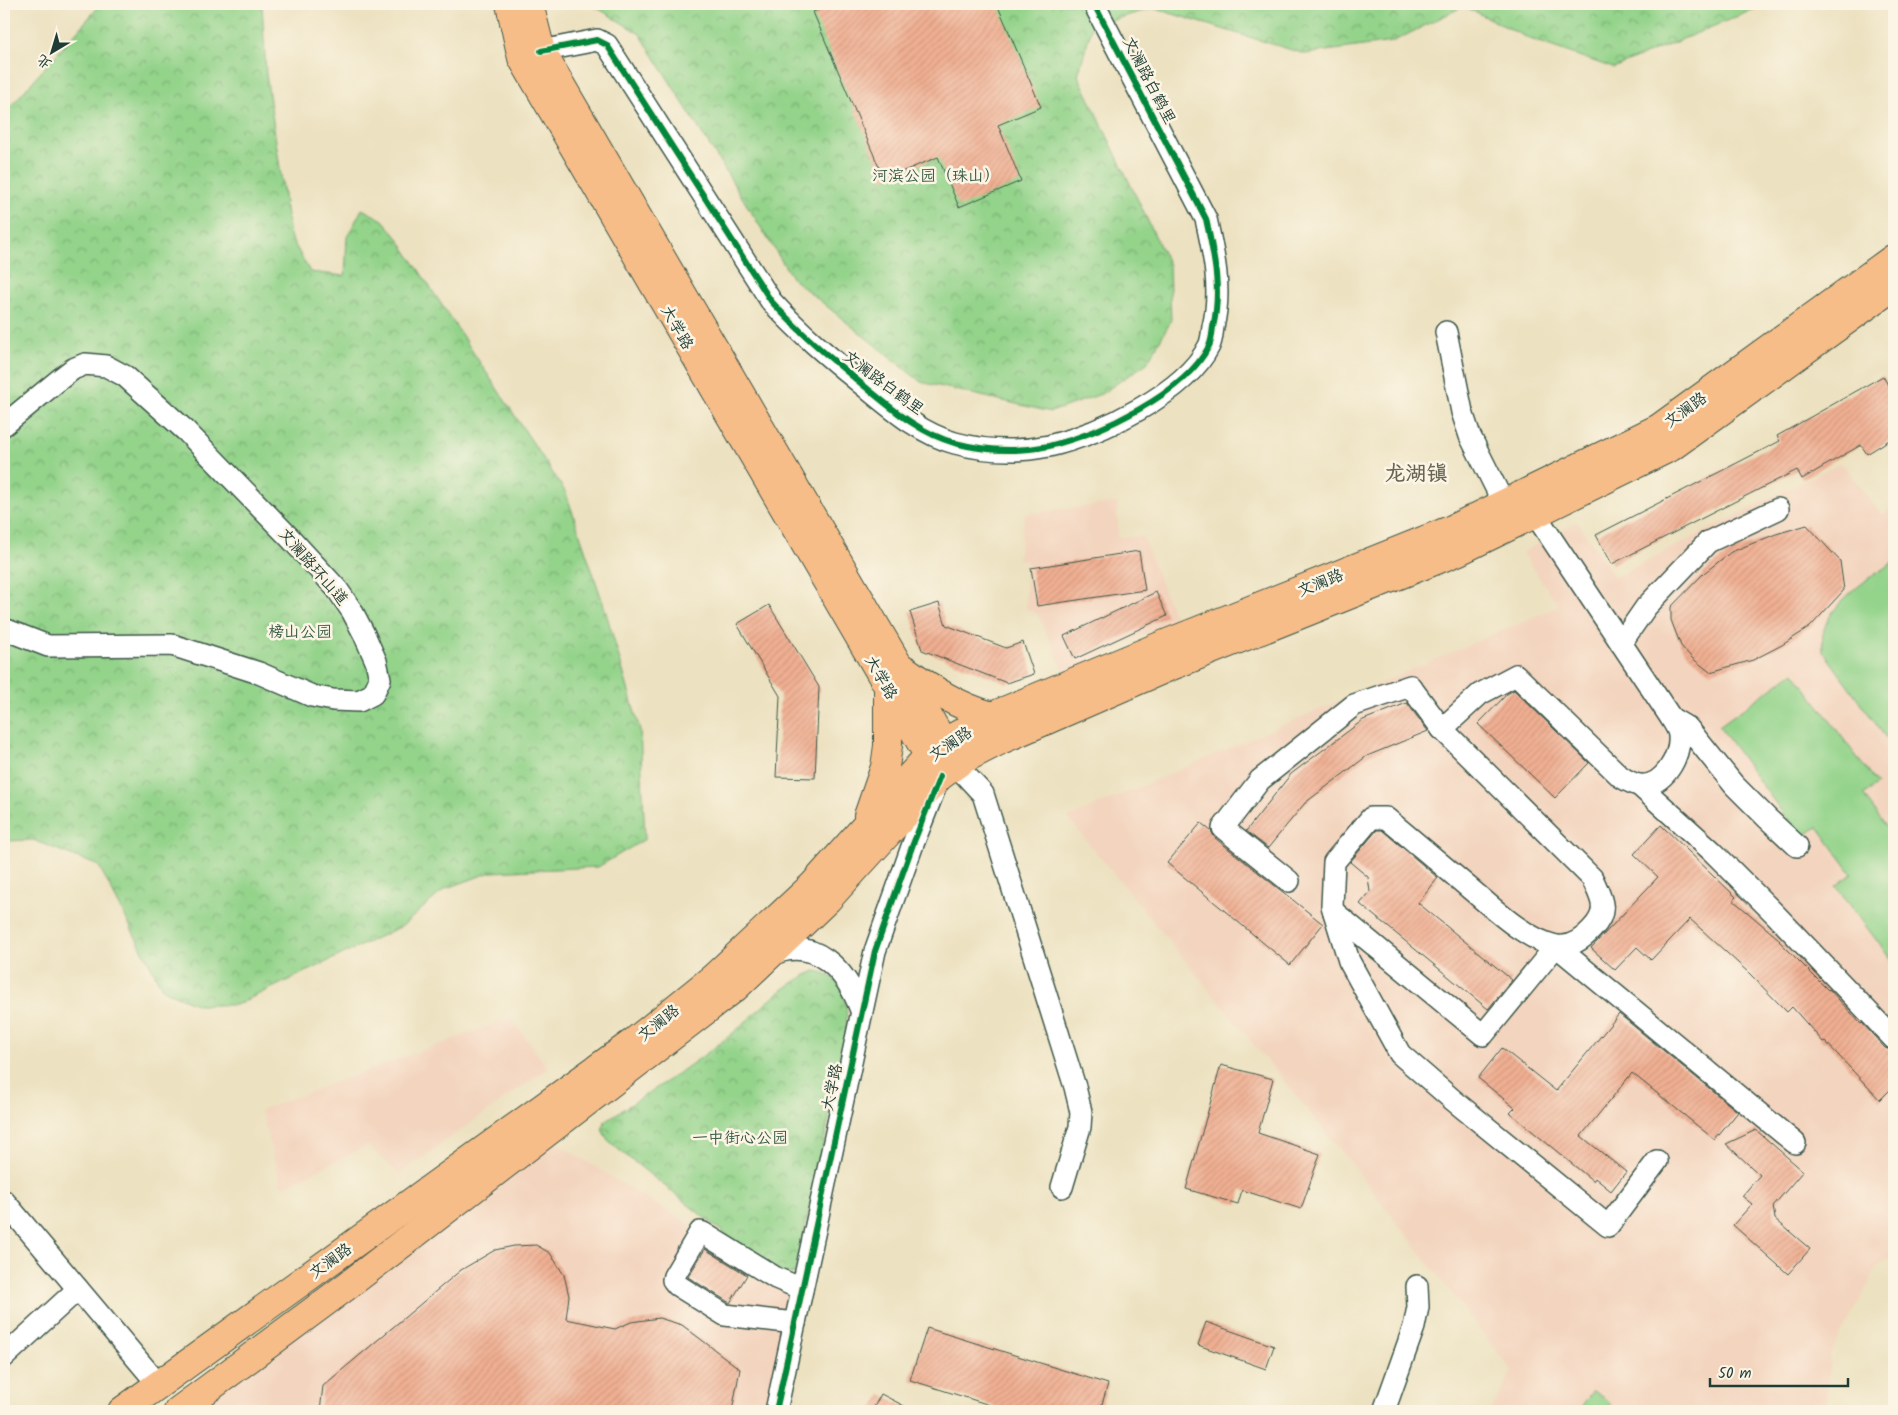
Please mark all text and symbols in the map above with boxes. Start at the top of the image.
north arrow [28,28,78,78]
street label: 文澜路白鹤里 [1116,32,1182,129]
text: 北 [32,48,57,74]
park label: 河滨公园（珠山） [872,164,1000,189]
street label: 大学路 [654,301,700,355]
street label: 文澜路白鹤里 [837,344,929,422]
street label: 文澜路 [1659,386,1713,434]
district label: 龙湖镇 [1385,458,1448,491]
street label: 文澜路环山道 [272,523,354,611]
street label: 文澜路 [1294,563,1348,604]
park label: 榜山公园 [268,620,332,645]
street label: 大学路 [858,651,904,705]
street label: 文澜路 [924,720,978,768]
street label: 文澜路 [632,998,685,1048]
street label: 大学路 [815,1061,850,1113]
park label: 一中街心公园 [692,1126,788,1151]
street label: 文澜路 [304,1237,358,1285]
scale bar [1710,1355,1848,1387]
text: 50 m [1718,1362,1752,1386]

